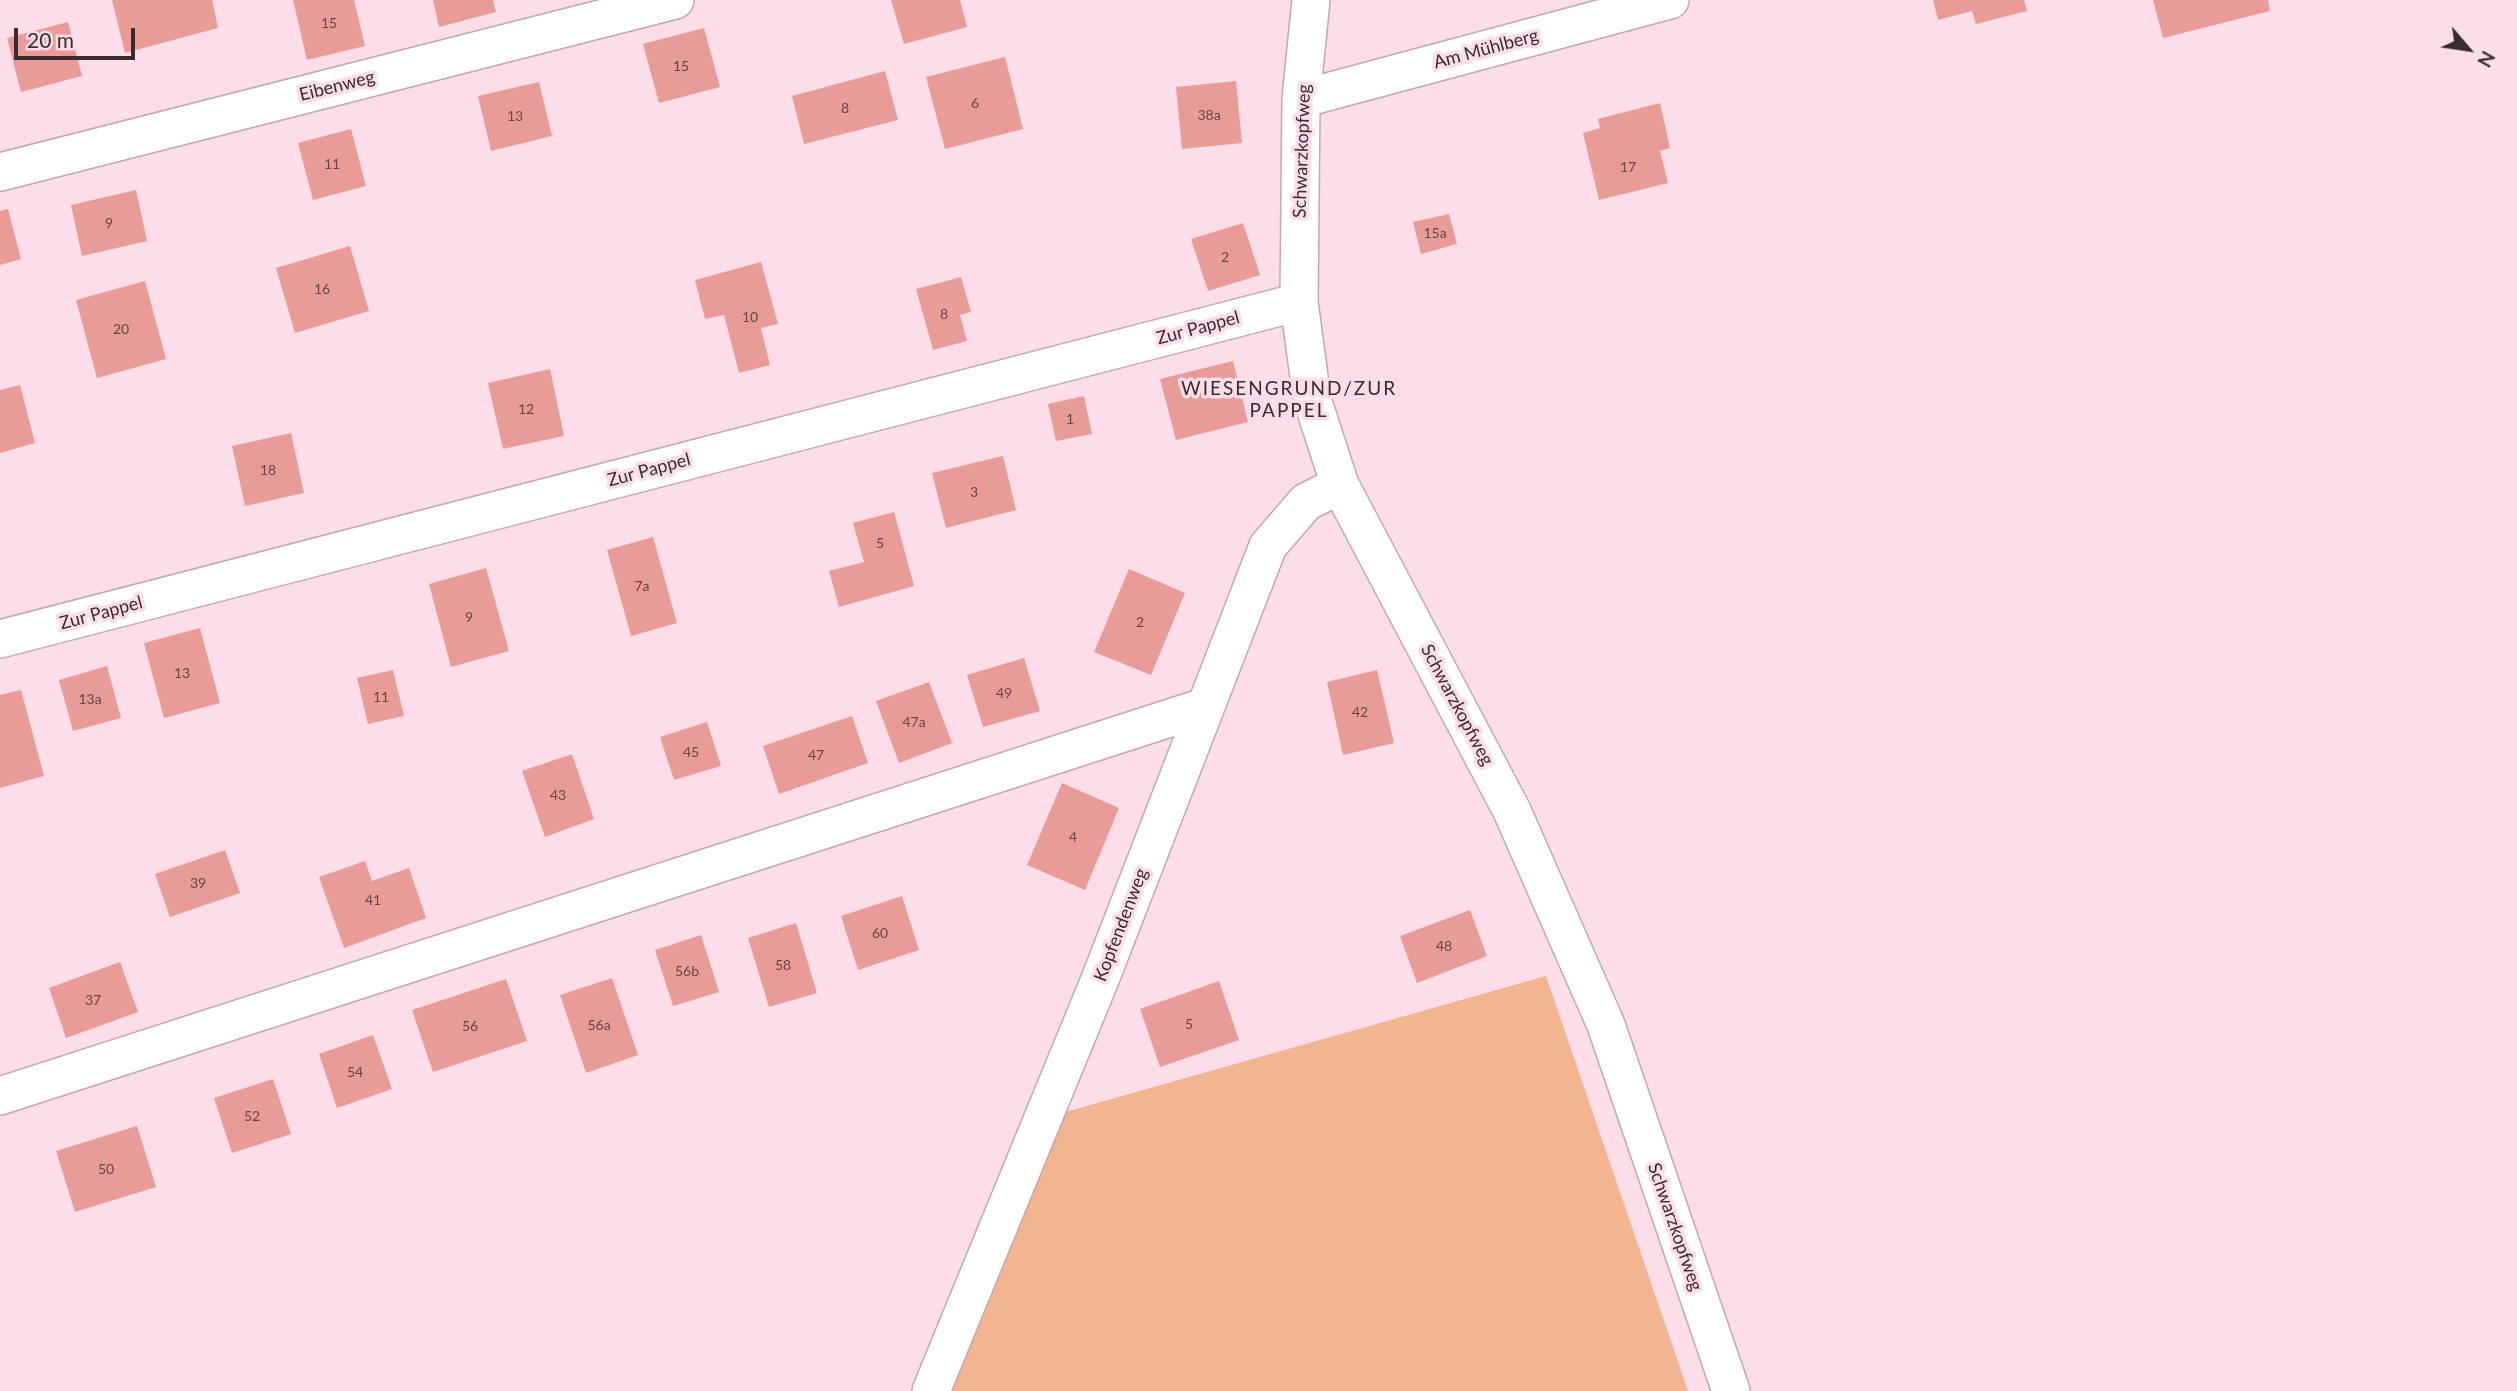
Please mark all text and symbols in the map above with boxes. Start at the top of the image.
scale bar [18,14,138,58]
north arrow [2433,14,2503,84]
house number: 15 [321,15,337,31]
street label: Am Mühlberg [1431,25,1541,73]
text: 20 m [27,27,74,52]
text: N [2473,47,2500,71]
house number: 15 [673,58,689,74]
street label: Eibenweg [297,66,377,106]
street label: Schwarzkopfweg [1289,84,1315,218]
house number: 6 [971,95,979,111]
house number: 8 [841,100,849,116]
house number: 38a [1197,107,1221,123]
house number: 13 [507,108,523,124]
house number: 11 [324,156,340,172]
house number: 17 [1620,159,1636,175]
house number: 9 [105,215,113,231]
house number: 15a [1423,225,1447,241]
house number: 2 [1221,249,1229,265]
house number: 16 [314,281,330,297]
house number: 8 [940,306,948,322]
street label: Zur Pappel [1154,307,1242,349]
house number: 10 [742,309,758,325]
house number: 20 [113,321,129,337]
district label: WIESENGRUND/ZUR PAPPEL [1183,378,1395,422]
house number: 12 [518,401,534,417]
house number: 1 [1066,411,1074,427]
street label: Zur Pappel [605,449,693,491]
house number: 18 [260,462,276,478]
house number: 3 [970,484,978,500]
house number: 5 [876,535,884,551]
house number: 7a [634,578,650,594]
street label: Zur Pappel [57,592,145,634]
house number: 9 [465,609,473,625]
house number: 2 [1136,614,1144,630]
street label: Schwarzkopfweg [1416,641,1498,769]
house number: 13 [174,665,190,681]
house number: 49 [996,685,1012,701]
house number: 11 [373,689,389,705]
house number: 13a [78,691,102,707]
house number: 42 [1352,704,1368,720]
house number: 47a [902,714,926,730]
house number: 45 [683,744,699,760]
house number: 47 [808,747,824,763]
house number: 43 [550,787,566,803]
house number: 4 [1069,829,1077,845]
street label: Kopfendenweg [1090,865,1152,985]
house number: 39 [190,875,206,891]
house number: 41 [365,892,381,908]
house number: 60 [872,925,888,941]
house number: 48 [1436,938,1452,954]
house number: 58 [775,957,791,973]
house number: 56b [675,963,699,979]
house number: 37 [85,992,101,1008]
house number: 5 [1185,1016,1193,1032]
house number: 56a [587,1017,611,1033]
house number: 56 [462,1018,478,1034]
house number: 54 [347,1064,363,1080]
house number: 52 [244,1108,260,1124]
street label: Schwarzkopfweg [1643,1160,1707,1294]
house number: 50 [98,1161,114,1177]

